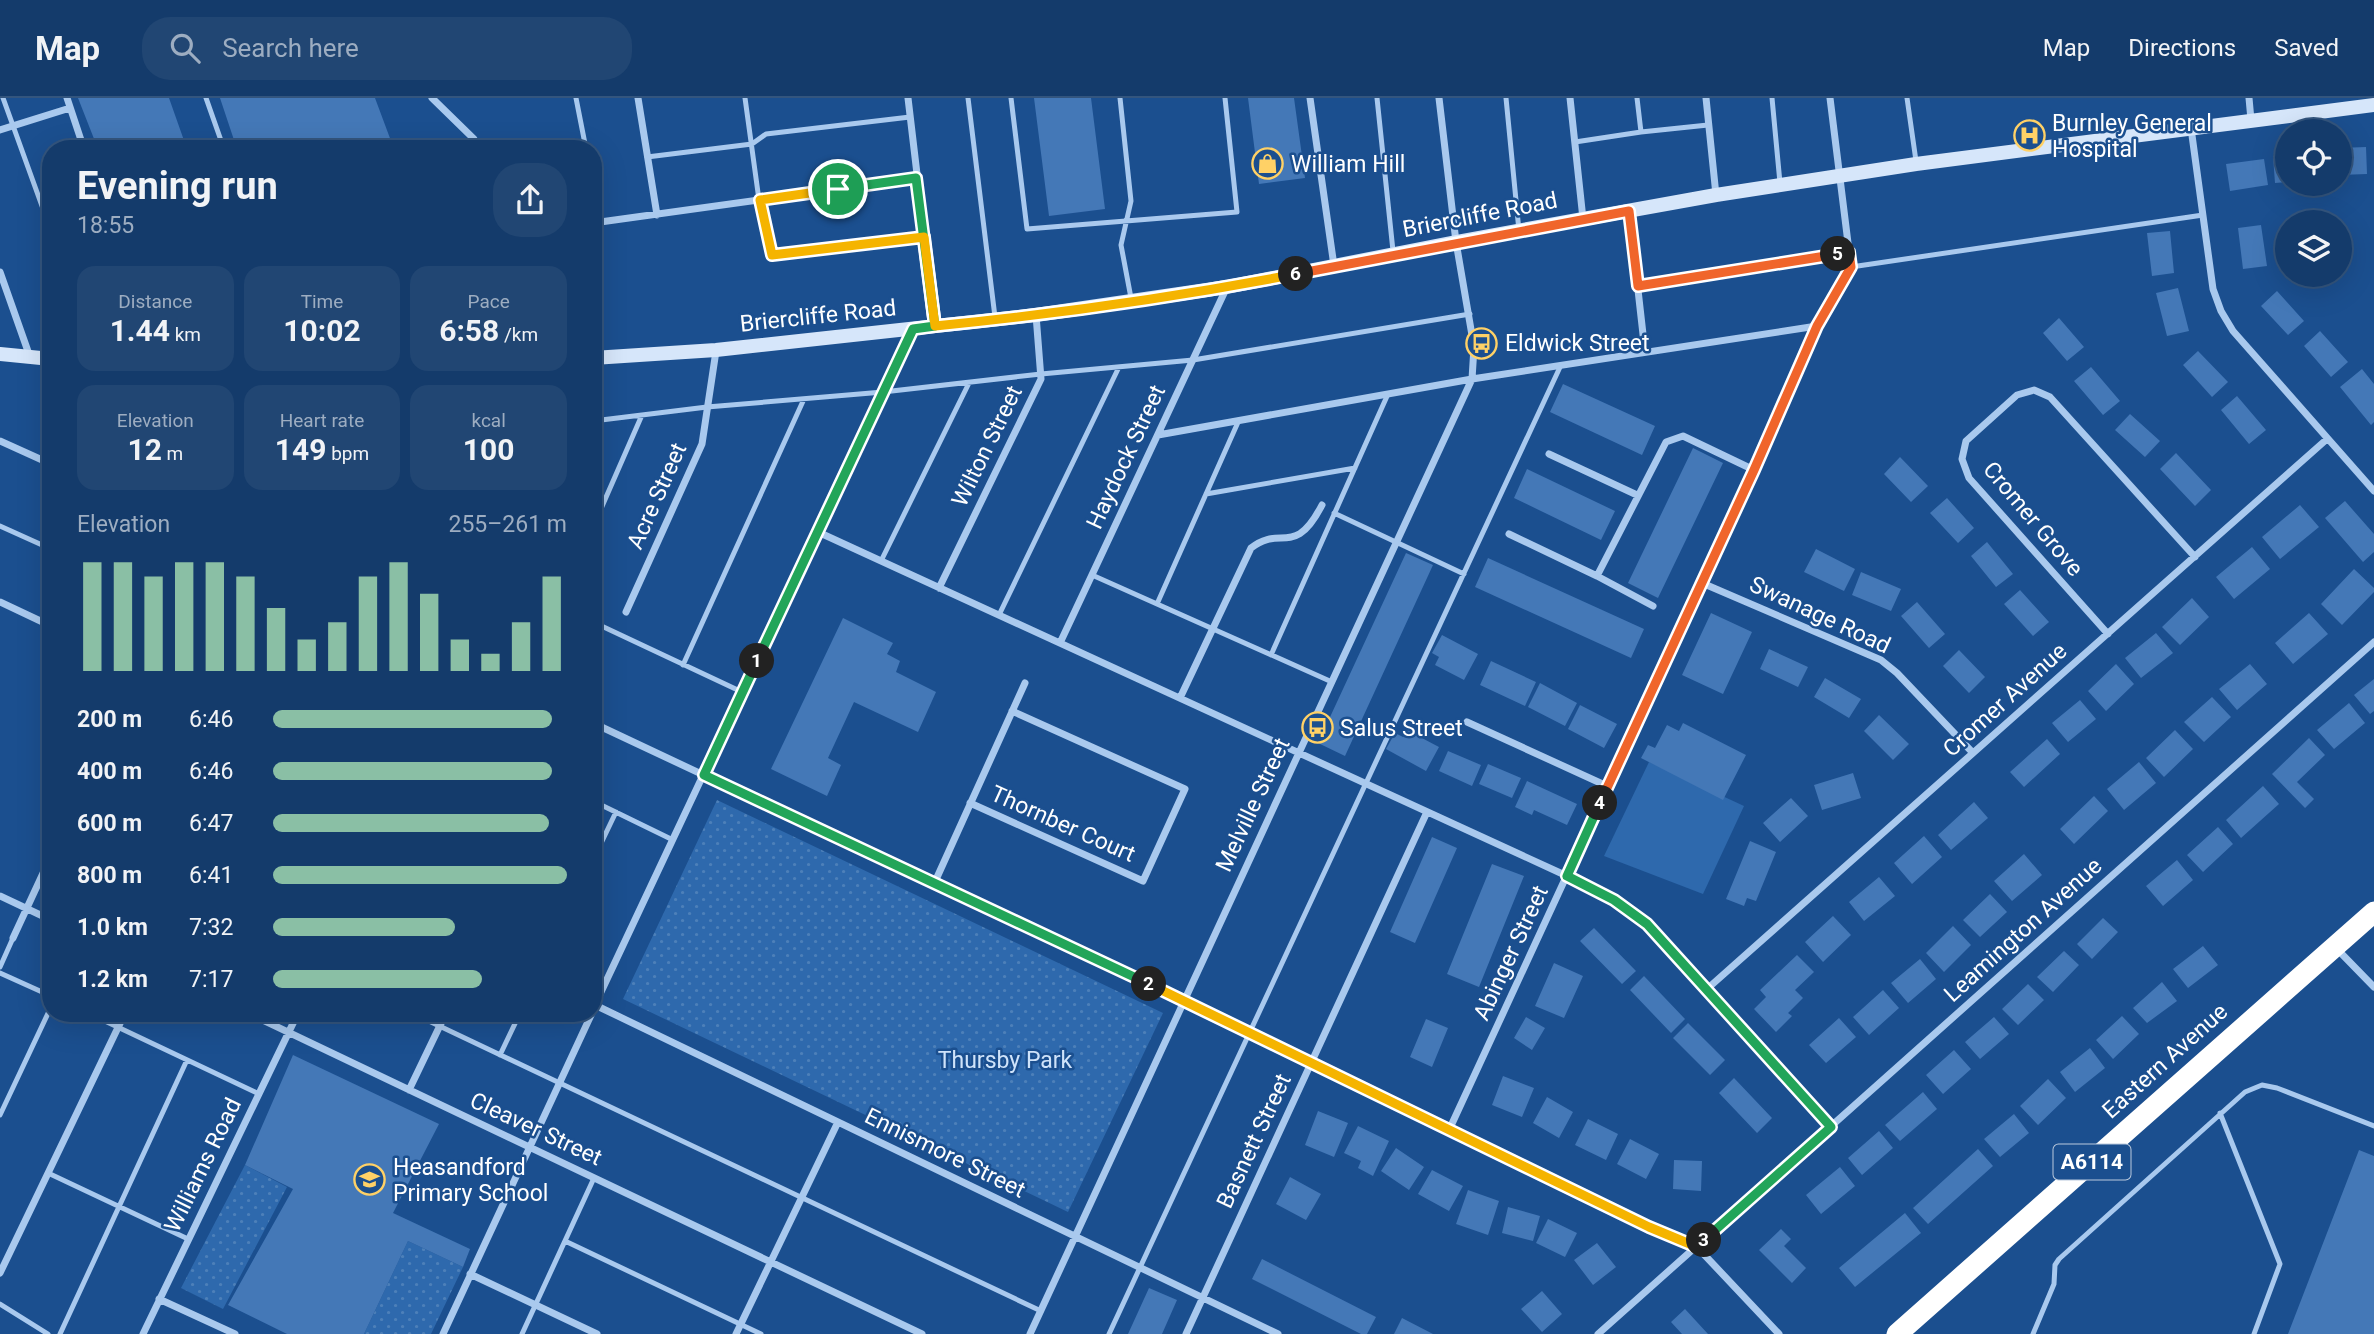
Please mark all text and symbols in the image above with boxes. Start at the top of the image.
search box [142,17,632,80]
text: Map [35,29,100,68]
icon: search [166,29,204,67]
text: Search here [222,33,359,63]
text: Map [2043,34,2090,62]
text: Directions [2128,34,2236,62]
text: Saved [2274,34,2339,62]
place label: Burnley General Hospital [2052,110,2212,163]
hospital icon: Burnley General Hospital [2012,119,2046,153]
map controls [2275,119,2352,287]
button: locate [2275,119,2352,196]
shop icon: William Hill [1251,147,1285,181]
place label: William Hill [1291,151,1405,178]
pin [808,159,868,219]
button: share [493,163,567,237]
text: Evening run [77,164,278,208]
icon: arrive [819,170,857,208]
street label: Briercliffe Road [1400,187,1560,243]
button: layers [2275,210,2352,287]
text: 18:55 [77,212,134,239]
pin: 5 [1820,236,1856,272]
text: 5 [1832,242,1843,265]
pin: 6 [1278,256,1314,292]
text: 6 [1290,262,1301,285]
text: Distance [118,290,192,313]
text: Time [301,290,343,313]
text: Pace [468,290,510,313]
street label: Briercliffe Road [738,294,898,338]
text: 1.44 [110,313,170,348]
text: 10:02 [283,313,361,348]
text: 6:58 [439,313,499,348]
text: km [170,323,201,346]
text: /km [499,323,538,346]
bus stop icon: Eldwick Street [1465,326,1499,360]
place label: Eldwick Street [1505,330,1650,357]
street label: Wilton Street [946,381,1028,511]
street label: Haydock Street [1081,381,1171,533]
text: Elevation [117,409,194,432]
text: Heart rate [280,409,364,432]
text: kcal [471,409,506,432]
text: 12 [127,432,162,467]
text: 149 [275,432,326,467]
text: 100 [463,432,514,467]
street label: Acre Street [622,439,692,553]
text: m [162,442,183,465]
text: bpm [326,442,369,465]
street label: Cromer Grove [1977,456,2089,582]
text: Elevation [77,511,170,538]
text: 255–261 m [448,511,567,538]
street label: Swanage Road [1745,571,1895,659]
street label: Cromer Avenue [1938,638,2072,762]
pin: 1 [740,644,774,678]
text: 1 [751,649,762,672]
text: 200 m [77,706,142,733]
text: 6:46 [189,706,233,733]
bus stop icon: Salus Street [1300,711,1334,745]
place label: Salus Street [1340,715,1463,742]
street label: Melville Street [1210,734,1296,876]
text: 400 m [77,758,142,785]
text: 6:46 [189,758,233,785]
street label: Thornber Court [987,780,1139,868]
pin: 4 [1582,786,1618,820]
text: 4 [1594,791,1605,814]
text: 600 m [77,810,142,837]
text: 6:47 [189,810,233,837]
street label: Leamington Avenue [1939,852,2107,1008]
text: 800 m [77,862,142,889]
text: 6:41 [189,862,233,889]
street label: Abinger Street [1468,881,1554,1025]
text: 1.0 km [77,914,148,941]
text: 7:32 [189,914,233,941]
text: 1.2 km [77,966,148,993]
text: 7:17 [189,966,233,993]
pin: 2 [1132,966,1166,1001]
text: 2 [1143,972,1154,995]
street label: Eastern Avenue [2097,998,2233,1124]
park label: Thursby Park [938,1047,1073,1074]
street label: Basnett Street [1211,1070,1297,1212]
street label: Cleaver Street [466,1087,606,1171]
street label: Williams Road [159,1094,247,1236]
street label: Ennismore Street [860,1102,1030,1204]
road number: A6114 [2054,1144,2130,1180]
place label: Heasandford Primary School [393,1154,548,1207]
school or university icon: Heasandford Primary School [353,1163,387,1197]
pin: 3 [1686,1222,1722,1258]
text: 3 [1698,1228,1709,1251]

